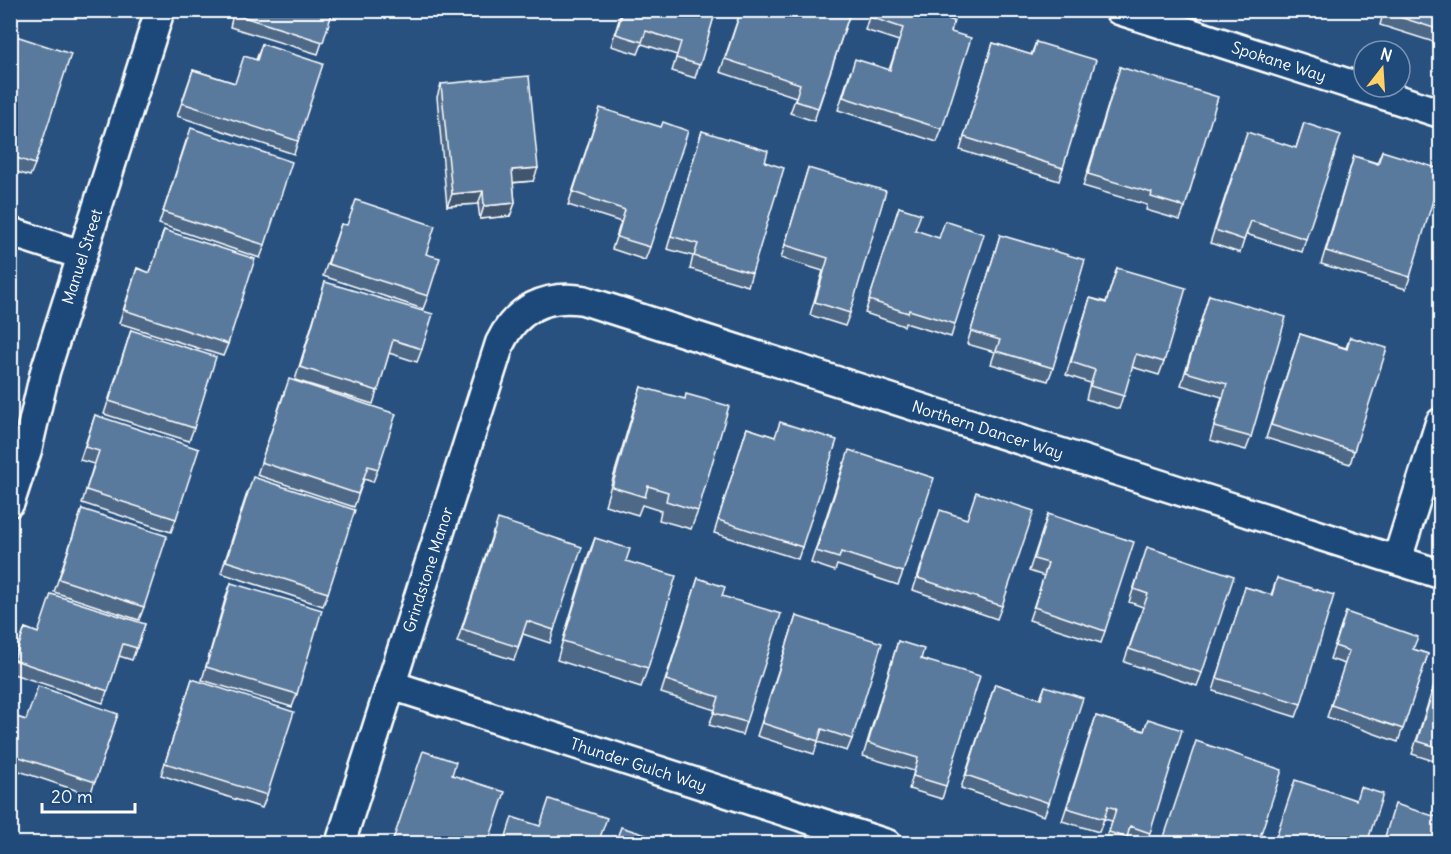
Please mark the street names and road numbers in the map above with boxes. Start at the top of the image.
street label: Spokane Way [1229,37,1329,86]
street label: Manuel Street [57,206,106,307]
street label: Northern Dancer Way [909,396,1066,463]
street label: Grindstone Manor [398,504,457,635]
street label: Thunder Gulch Way [568,733,709,796]

